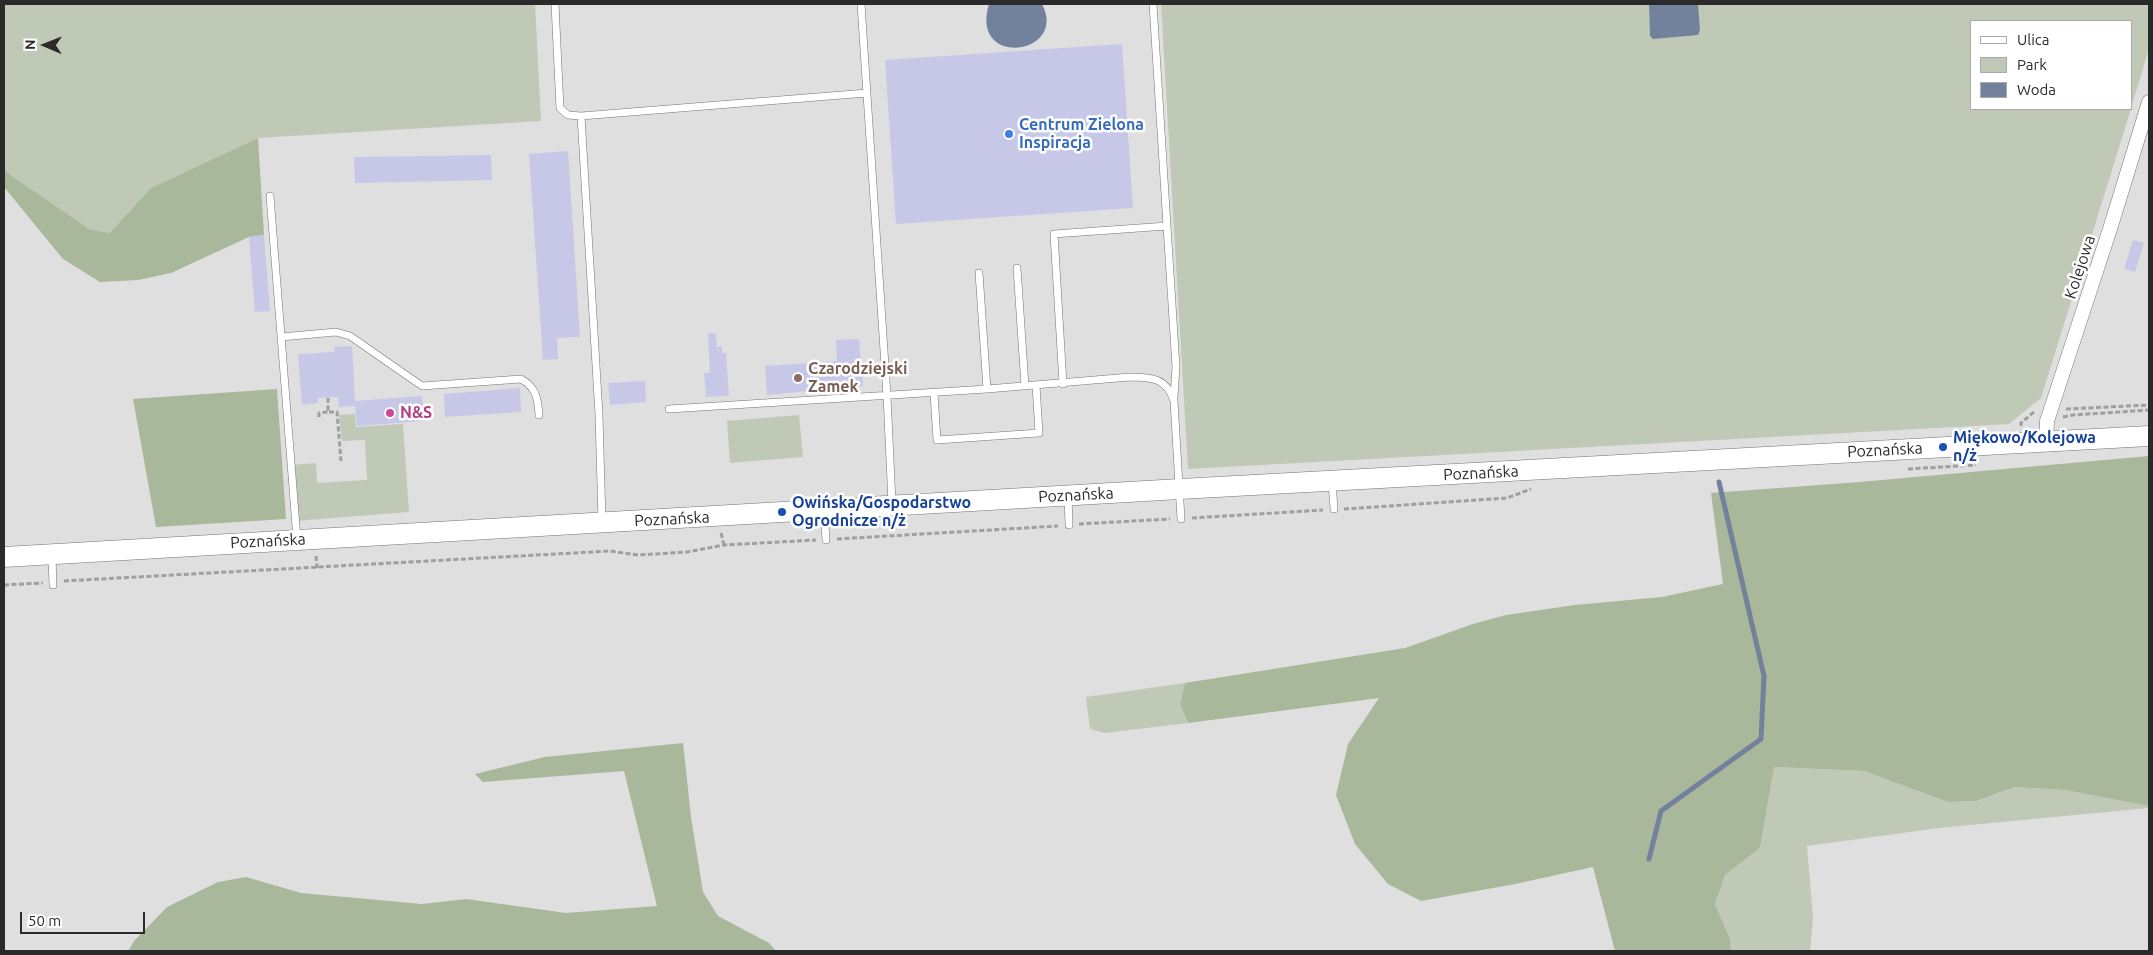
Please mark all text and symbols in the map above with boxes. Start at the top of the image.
north arrow [20,20,70,70]
legend [1970,20,2133,110]
text: Ulica [2017,31,2049,48]
text: N [22,39,38,50]
text: Park [2017,56,2047,73]
text: Woda [2017,81,2056,98]
place label: Centrum Zielona Inspiracja [1019,115,1144,153]
marker: Centrum Zielona Inspiracja [1003,128,1015,140]
street label: Kolejowa [2061,233,2099,301]
place label: Czarodziejski Zamek [808,359,907,397]
marker: Czarodziejski Zamek [792,372,804,384]
place label: N&S [400,403,432,423]
marker: N&S [384,407,396,419]
place label: Miękowo/Kolejowa n/ż [1953,428,2096,466]
street label: Poznańska [1847,438,1923,462]
marker: Miękowo/Kolejowa n/ż [1937,441,1949,453]
street label: Poznańska [1443,461,1519,485]
street label: Poznańska [1038,483,1114,507]
place label: Owińska/Gospodarstwo Ogrodnicze n/ż [792,493,971,531]
marker: Owińska/Gospodarstwo Ogrodnicze n/ż [776,506,788,518]
street label: Poznańska [634,507,710,531]
street label: Poznańska [230,529,306,553]
scale bar [22,902,148,934]
text: 50 m [28,912,61,929]

